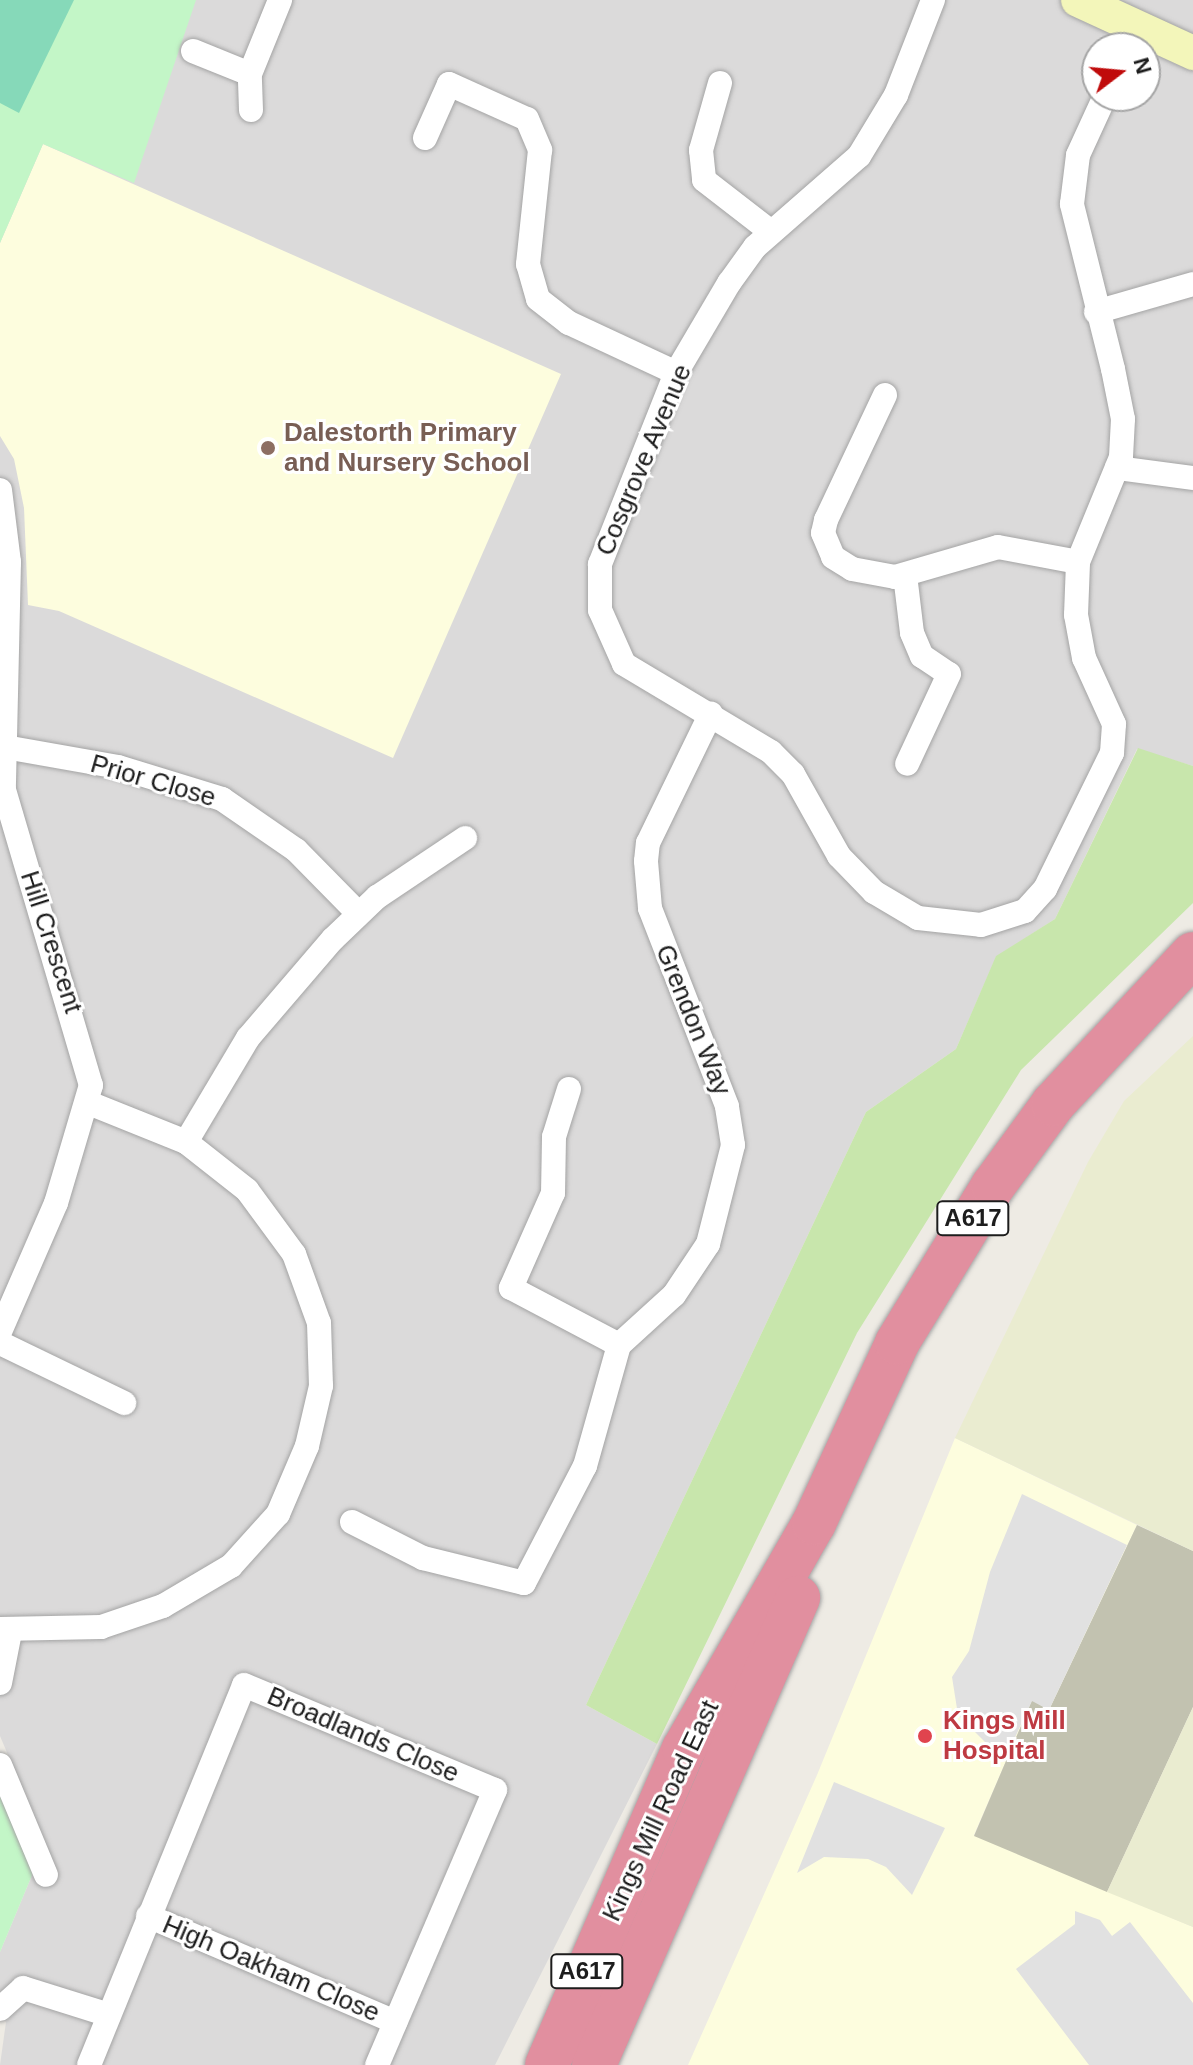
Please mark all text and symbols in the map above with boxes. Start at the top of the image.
north arrow [1081,32,1161,112]
text: N [1128,55,1157,77]
street label: Cosgrove Avenue [589,359,699,561]
place label: Dalestorth Primary and Nursery School [284,417,530,478]
marker: Dalestorth Primary and Nursery School [259,439,277,457]
street label: Prior Close [87,748,219,814]
street label: Hill Crescent [13,867,89,1017]
street label: Grendon Way [649,940,737,1100]
road number: A617 [935,1198,1011,1238]
street label: Broadlands Close [262,1681,464,1789]
street label: Kings Mill Road East [596,1696,726,1926]
place label: Kings Mill Hospital [943,1705,1066,1766]
marker: Kings Mill Hospital [914,1725,936,1747]
street label: High Oakham Close [158,1909,384,2029]
road number: A617 [549,1951,625,1991]

